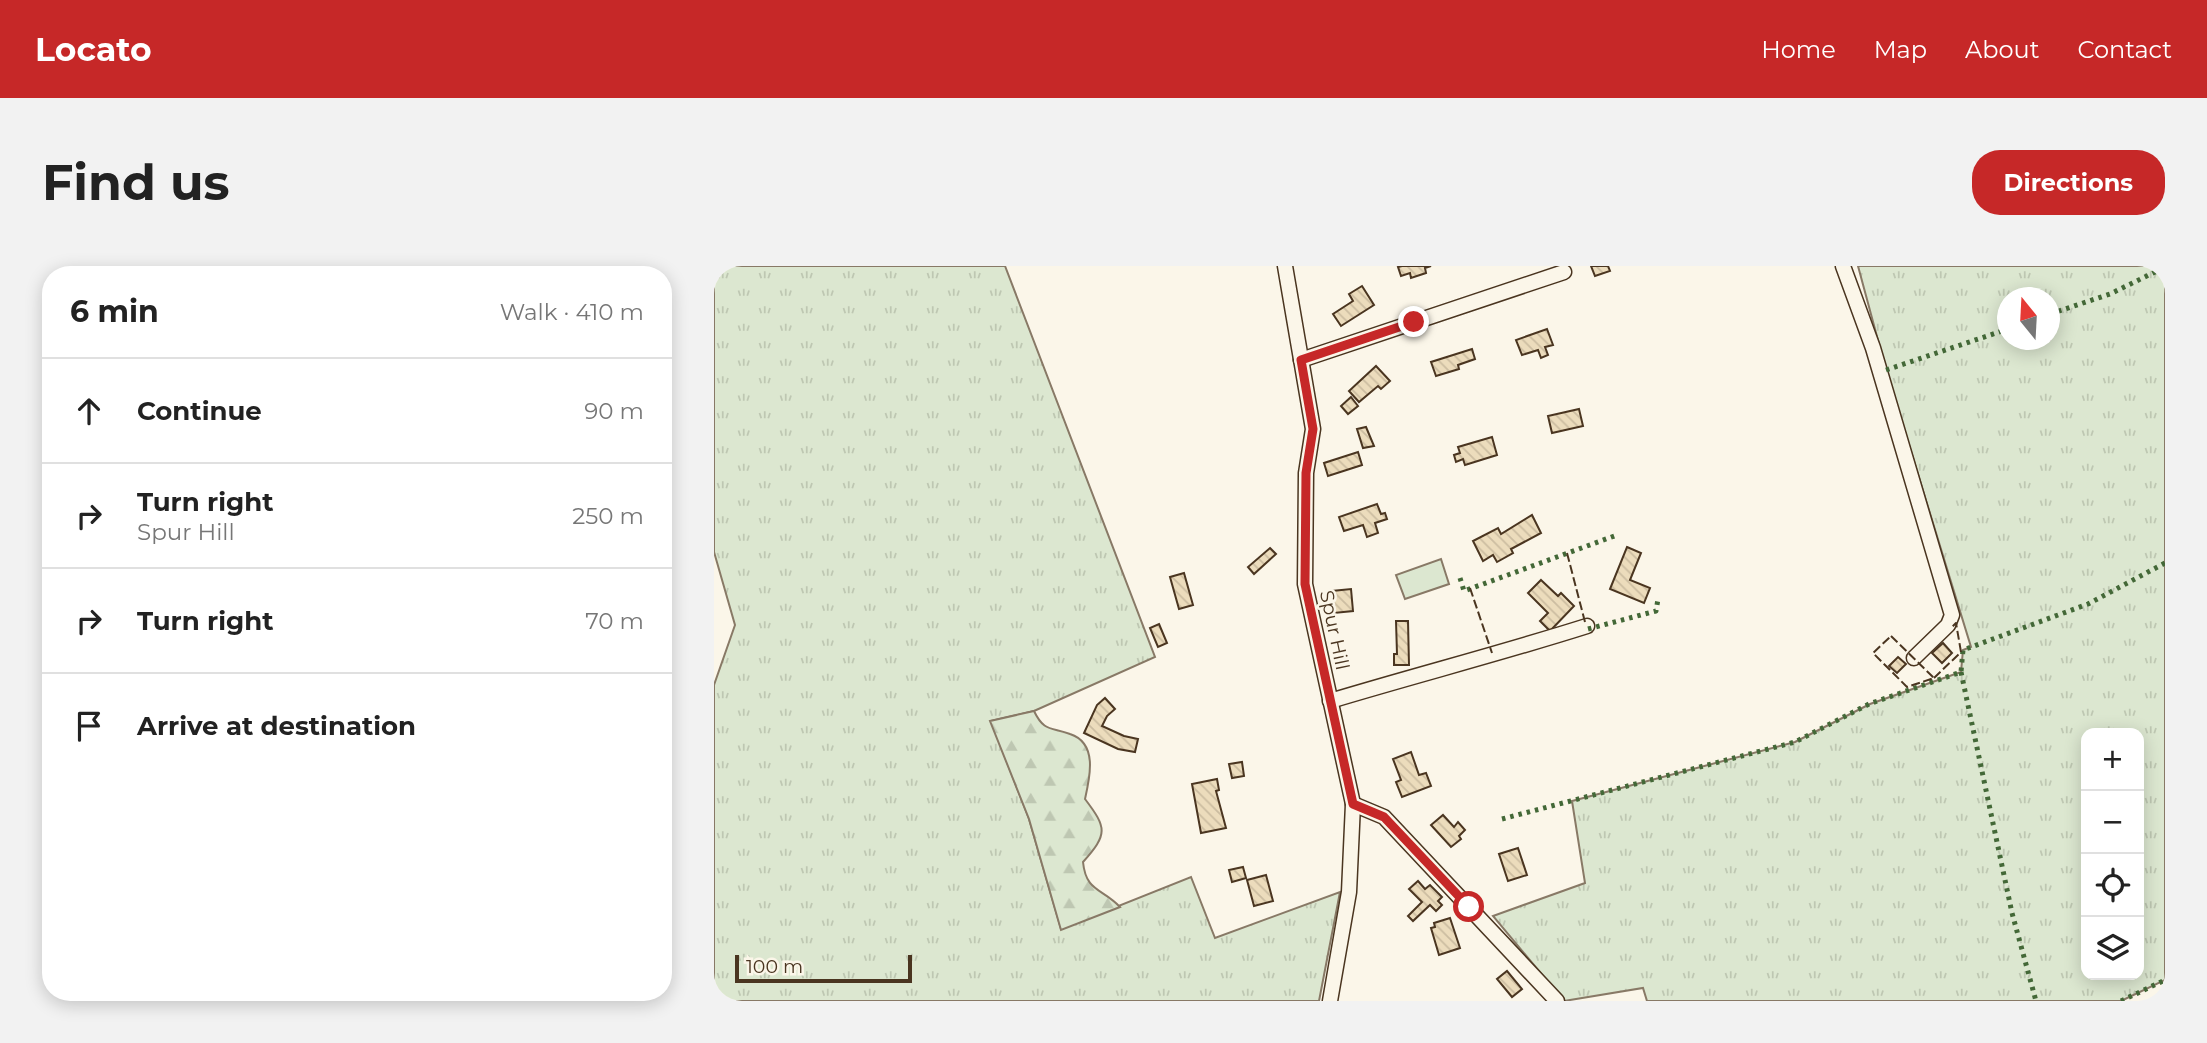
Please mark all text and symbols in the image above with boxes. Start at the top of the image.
text: Locato [35,29,152,69]
text: Home [1761,35,1836,64]
text: Map [1874,35,1927,64]
text: About [1965,35,2039,64]
text: Contact [2077,35,2172,64]
button: Directions [1972,150,2165,215]
text: Find us [42,153,230,212]
north arrow [1997,287,2060,350]
text: 6 min [70,293,159,330]
text: Walk · 410 m [500,298,644,326]
route end [1398,306,1429,337]
icon: ahead [70,392,108,430]
text: Continue [137,395,262,427]
text: 90 m [584,397,644,425]
text: Turn right [137,486,273,518]
icon: right [70,497,108,535]
text: 250 m [572,502,644,530]
text: Spur Hill [137,518,235,546]
street label: Spur Hill [1315,588,1354,672]
icon: right [70,602,108,640]
text: Turn right [137,605,273,637]
text: 70 m [585,607,644,635]
icon: arrive [70,707,108,745]
text: Arrive at destination [137,710,416,742]
map controls [2081,728,2144,980]
button: + [2081,728,2144,791]
button: − [2081,791,2144,854]
button: locate [2081,854,2144,917]
route start [1453,891,1484,922]
button: layers [2081,917,2144,980]
scale bar [735,952,912,984]
text: 100 m [746,955,803,978]

